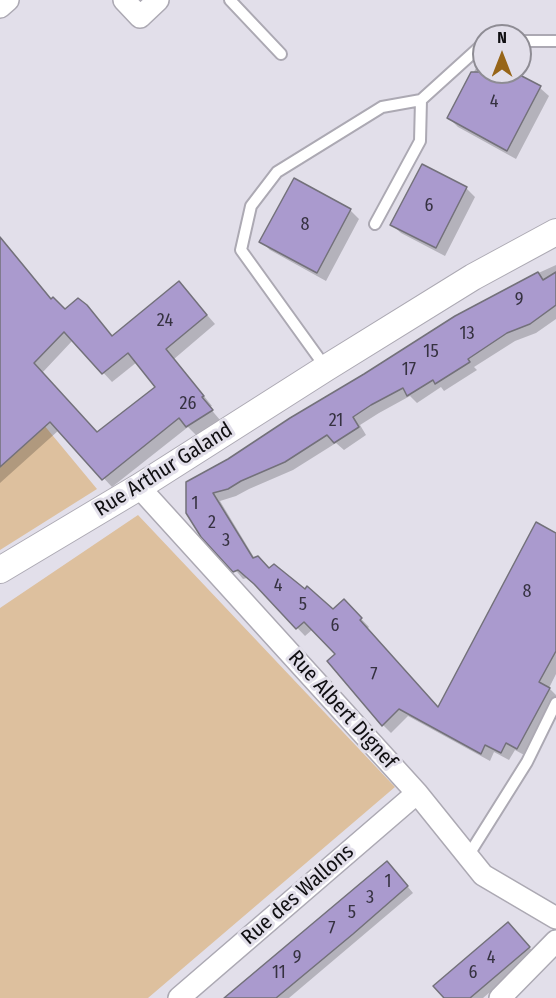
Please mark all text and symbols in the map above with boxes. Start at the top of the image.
north arrow [472,24,532,84]
text: N [497,28,507,47]
house number: 4 [490,91,498,113]
house number: 6 [425,195,433,217]
house number: 8 [301,214,309,236]
house number: 9 [515,289,523,311]
house number: 24 [157,310,173,332]
house number: 13 [459,323,475,345]
house number: 15 [423,341,439,363]
house number: 17 [402,359,416,381]
house number: 26 [180,393,196,415]
house number: 21 [329,410,343,432]
street label: Rue Arthur Galand [91,418,237,522]
house number: 1 [191,493,199,515]
house number: 2 [208,512,216,534]
house number: 3 [222,530,230,552]
house number: 4 [274,575,282,597]
house number: 8 [523,581,531,603]
house number: 5 [299,594,307,616]
house number: 6 [331,615,339,637]
street label: Rue Albert Dignef [282,646,402,774]
house number: 7 [370,664,378,686]
street label: Rue des Wallons [237,839,359,951]
house number: 1 [384,871,392,893]
house number: 3 [366,887,374,909]
house number: 5 [348,902,356,924]
house number: 7 [328,918,336,940]
house number: 9 [293,947,301,969]
house number: 4 [487,947,495,969]
house number: 11 [272,962,286,984]
house number: 6 [469,962,477,984]

